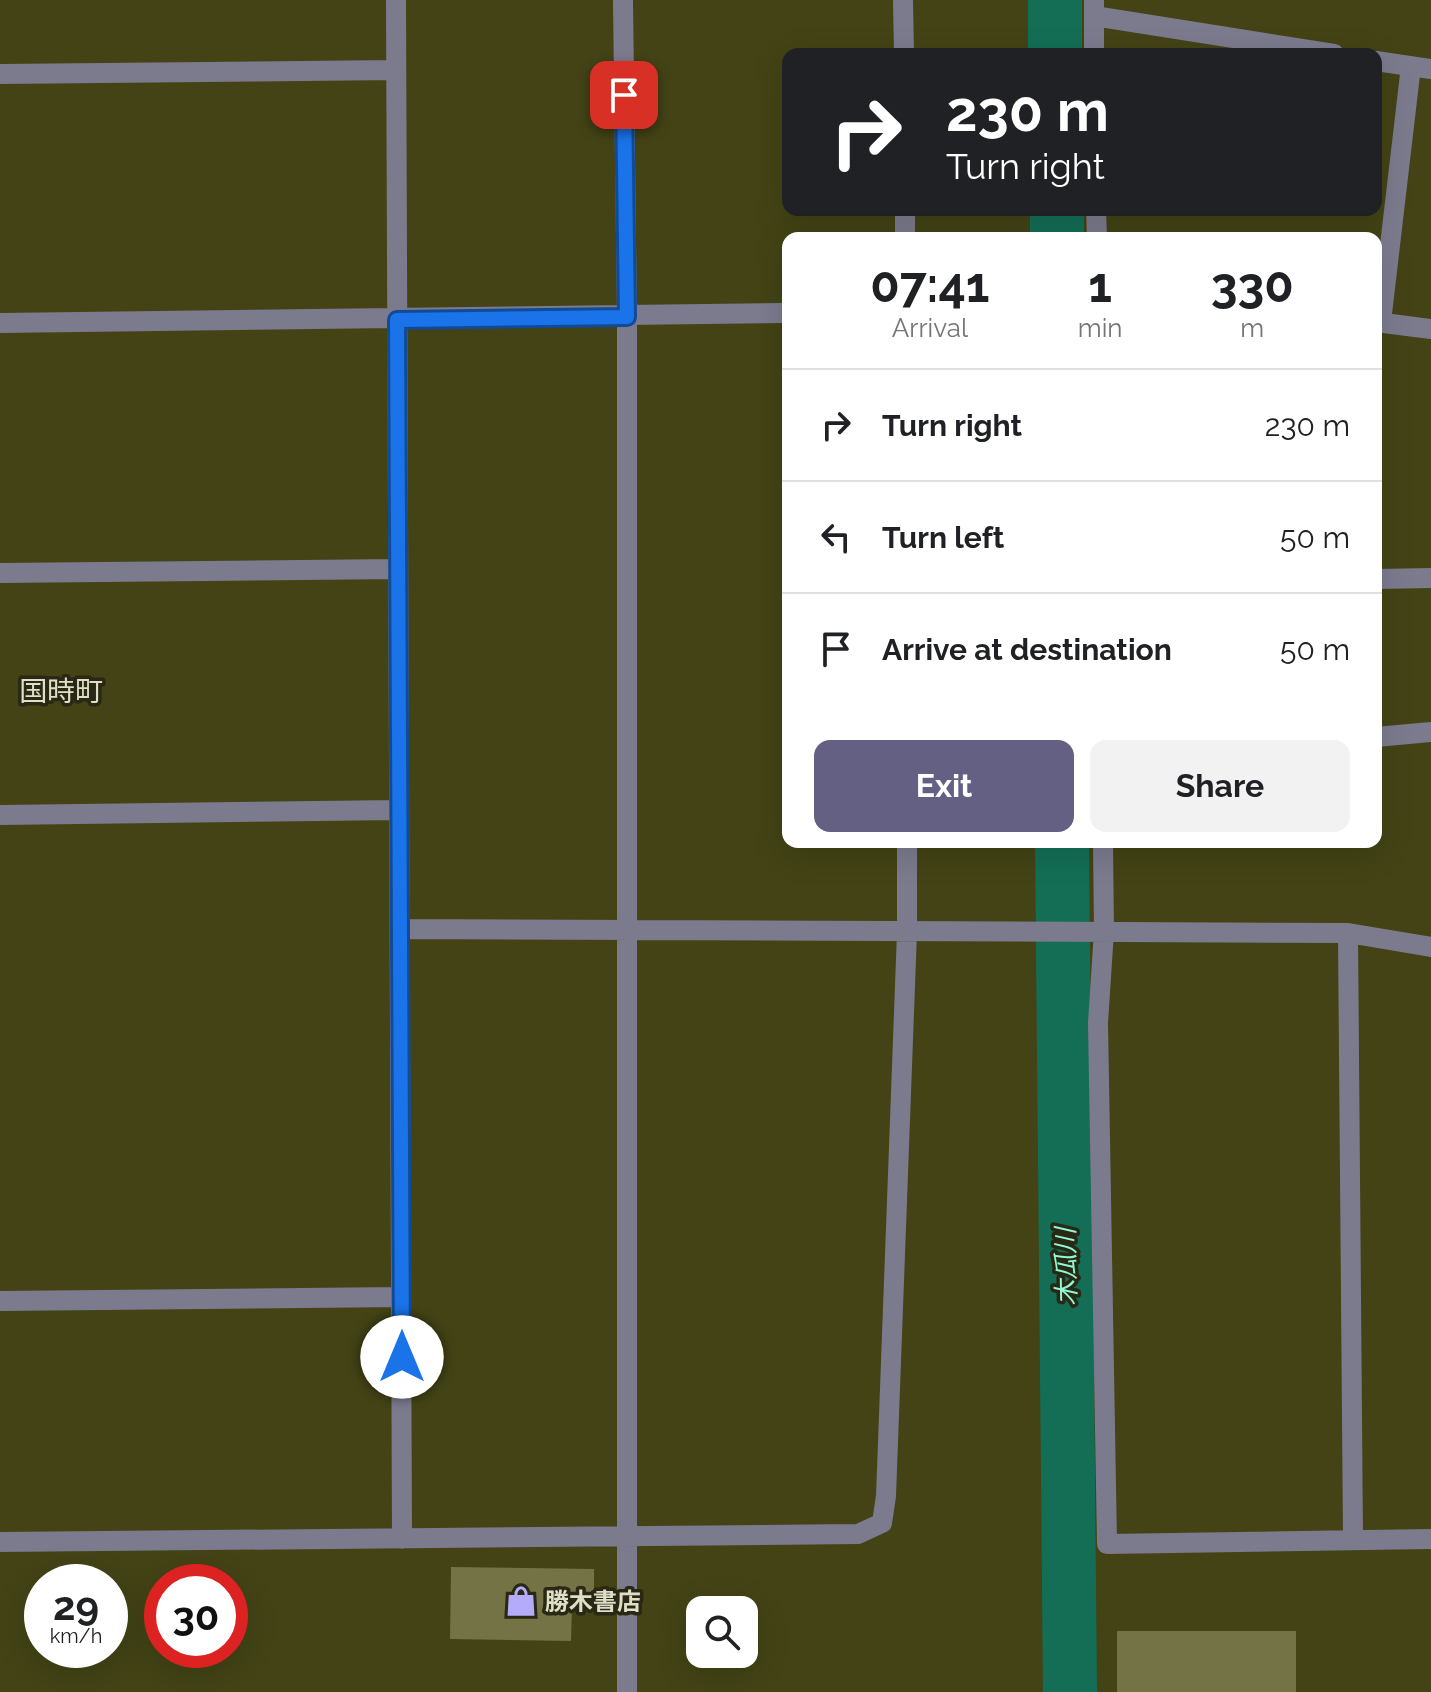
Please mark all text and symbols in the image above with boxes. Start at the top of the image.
pin [590,61,658,129]
icon: arrive [602,73,646,117]
text: 230 m [946,78,1109,144]
icon: right [814,80,918,184]
text: Turn right [946,145,1105,187]
text: 07:41 [870,257,990,313]
text: 1 [1088,257,1112,313]
text: 330 [1211,257,1294,313]
text: Arrival [892,313,968,343]
text: min [1078,313,1123,343]
text: m [1240,313,1264,343]
icon: right [814,403,858,447]
text: Turn right [882,408,1022,443]
text: 230 m [1265,408,1350,443]
icon: left [814,515,858,559]
text: Turn left [882,520,1004,555]
text: 50 m [1280,520,1350,555]
icon: arrive [814,627,858,671]
text: Arrive at destination [882,632,1172,667]
text: 50 m [1280,632,1350,667]
district label: 国時町 [19,675,103,708]
button: Exit [814,740,1074,832]
button: Share [1090,740,1350,832]
water label: 木瓜川 [1050,1225,1082,1306]
position arrow [360,1315,444,1399]
speed limit sign: 30 [144,1564,248,1668]
text: 29 [53,1582,99,1629]
shop icon: 勝木書店 [504,1584,538,1618]
place label: 勝木書店 [545,1587,641,1616]
map controls [686,1596,758,1668]
button: search [686,1596,758,1668]
text: km/h [50,1624,102,1648]

